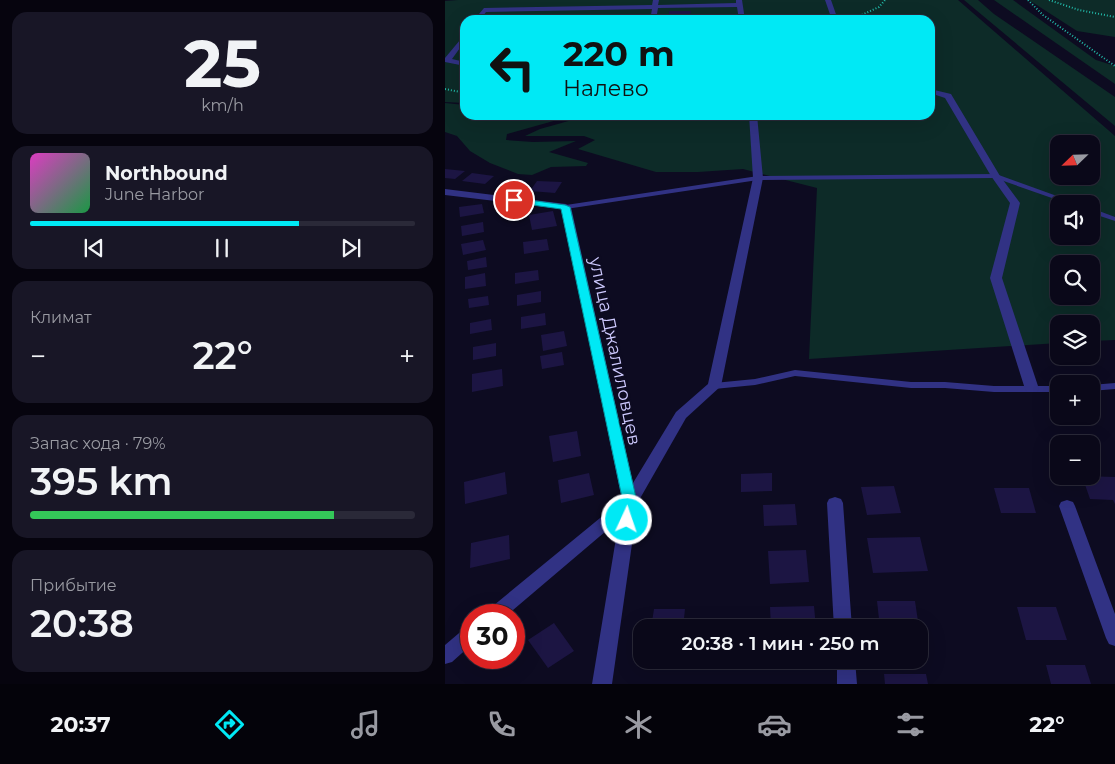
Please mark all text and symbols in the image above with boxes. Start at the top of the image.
text: 25 [184,24,261,103]
text: 220 m [563,32,675,75]
icon: left [480,35,545,100]
text: Налево [563,75,649,102]
text: km/h [201,96,244,115]
north arrow [1050,135,1100,185]
map controls [1050,135,1100,485]
text: Northbound [105,162,228,185]
pin [493,179,535,221]
text: June Harbor [105,185,204,204]
icon: arrive [500,186,528,214]
button: sound [1050,195,1100,245]
icon: previous [80,234,108,262]
icon: pause [208,234,236,262]
icon: next [337,234,365,262]
street label: улица Джалиловцев [584,254,646,447]
button: search [1050,255,1100,305]
text: Климат [30,308,92,327]
button: layers [1050,315,1100,365]
text: 22° [192,332,253,379]
text: − [30,339,46,373]
text: + [399,339,415,373]
button: + [1050,375,1100,425]
text: Запас хода · 79% [30,434,165,453]
button: − [1050,435,1100,485]
text: 395 km [30,458,173,505]
position arrow [600,493,652,545]
text: Прибытие [30,576,117,595]
text: 20:38 [30,600,134,647]
speed limit sign: 30 [460,604,525,669]
text: 20:38 · 1 мин · 250 m [681,632,880,655]
icon: directions [212,707,247,742]
icon: music [348,707,383,742]
icon: phone [484,707,519,742]
icon: climate [621,707,656,742]
icon: car [757,707,792,742]
icon: filters [893,707,928,742]
text: 20:37 [51,711,111,738]
text: 22° [1029,711,1064,738]

